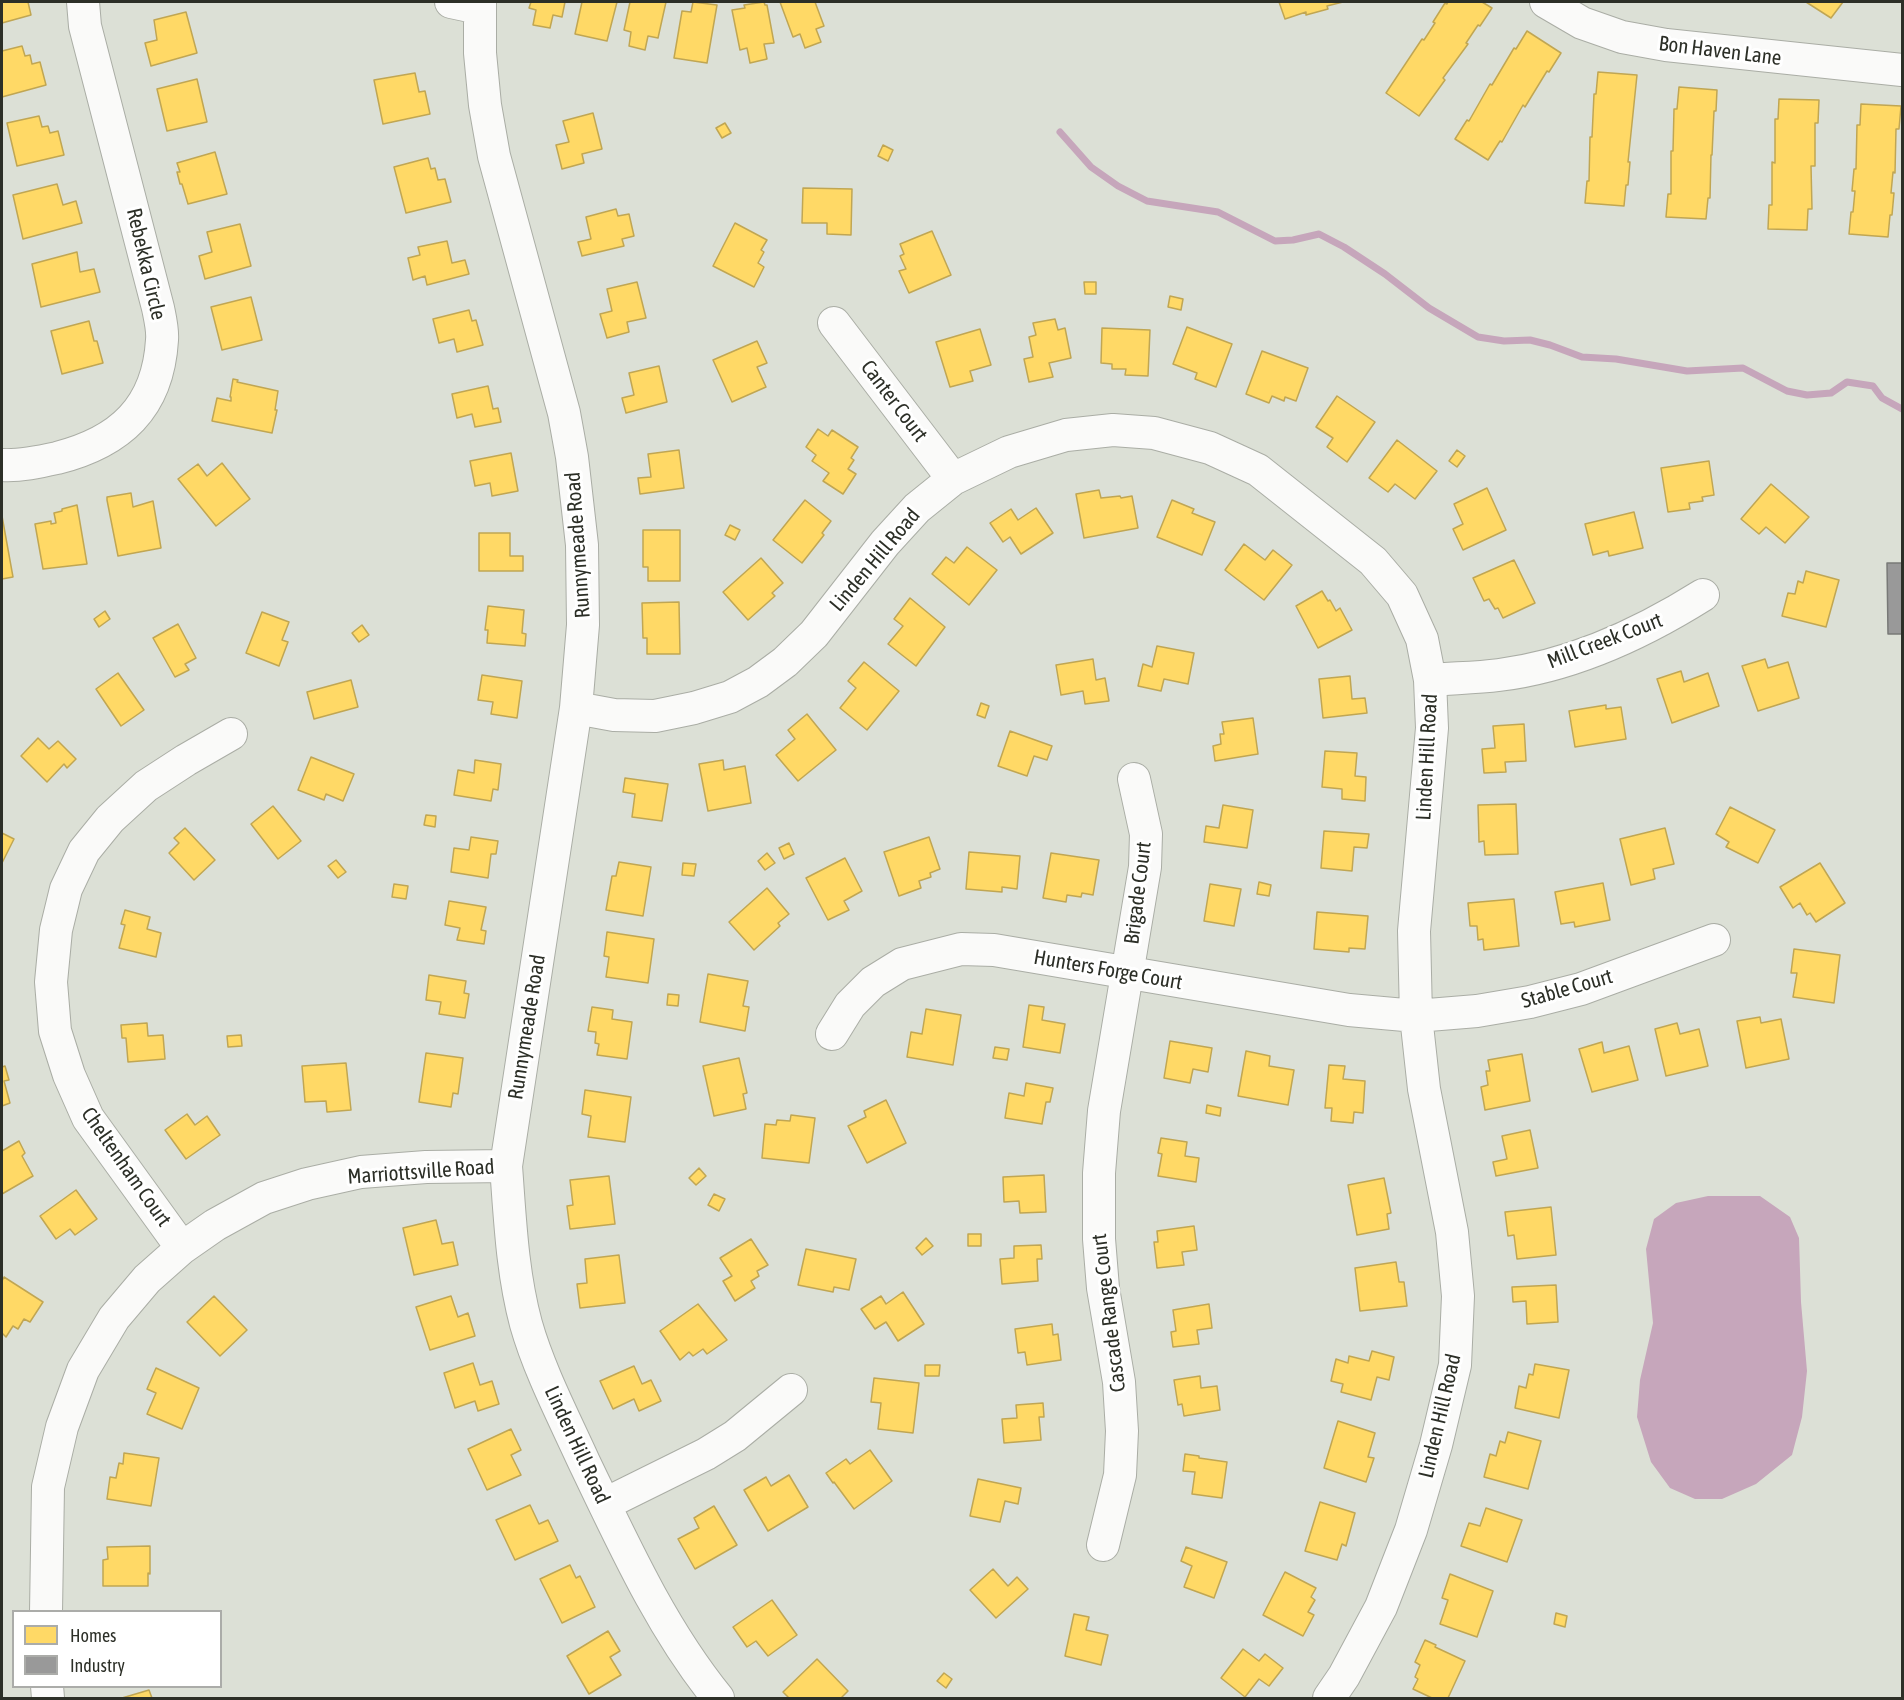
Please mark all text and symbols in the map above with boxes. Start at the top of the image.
street label: Bon Haven Lane [1657,31,1783,71]
street label: Rebekka Circle [121,206,171,322]
street label: Canter Court [855,355,933,447]
street label: Runnymeade Road [560,471,596,619]
street label: Linden Hill Road [825,503,925,617]
street label: Mill Creek Court [1544,608,1666,674]
street label: Linden Hill Road [1411,693,1443,821]
street label: Brigade Court [1119,840,1157,946]
street label: Hunters Forge Court [1032,945,1184,995]
street label: Runnymeade Road [503,953,551,1101]
street label: Stable Court [1518,964,1616,1014]
street label: Cheltenham Court [76,1103,176,1231]
street label: Marriottsville Road [347,1154,495,1190]
street label: Cascade Range Court [1087,1232,1131,1394]
street label: Linden Hill Road [1413,1351,1467,1481]
street label: Linden Hill Road [539,1382,615,1508]
legend [12,1610,222,1688]
text: Homes [70,1625,116,1646]
text: Industry [70,1655,125,1676]

